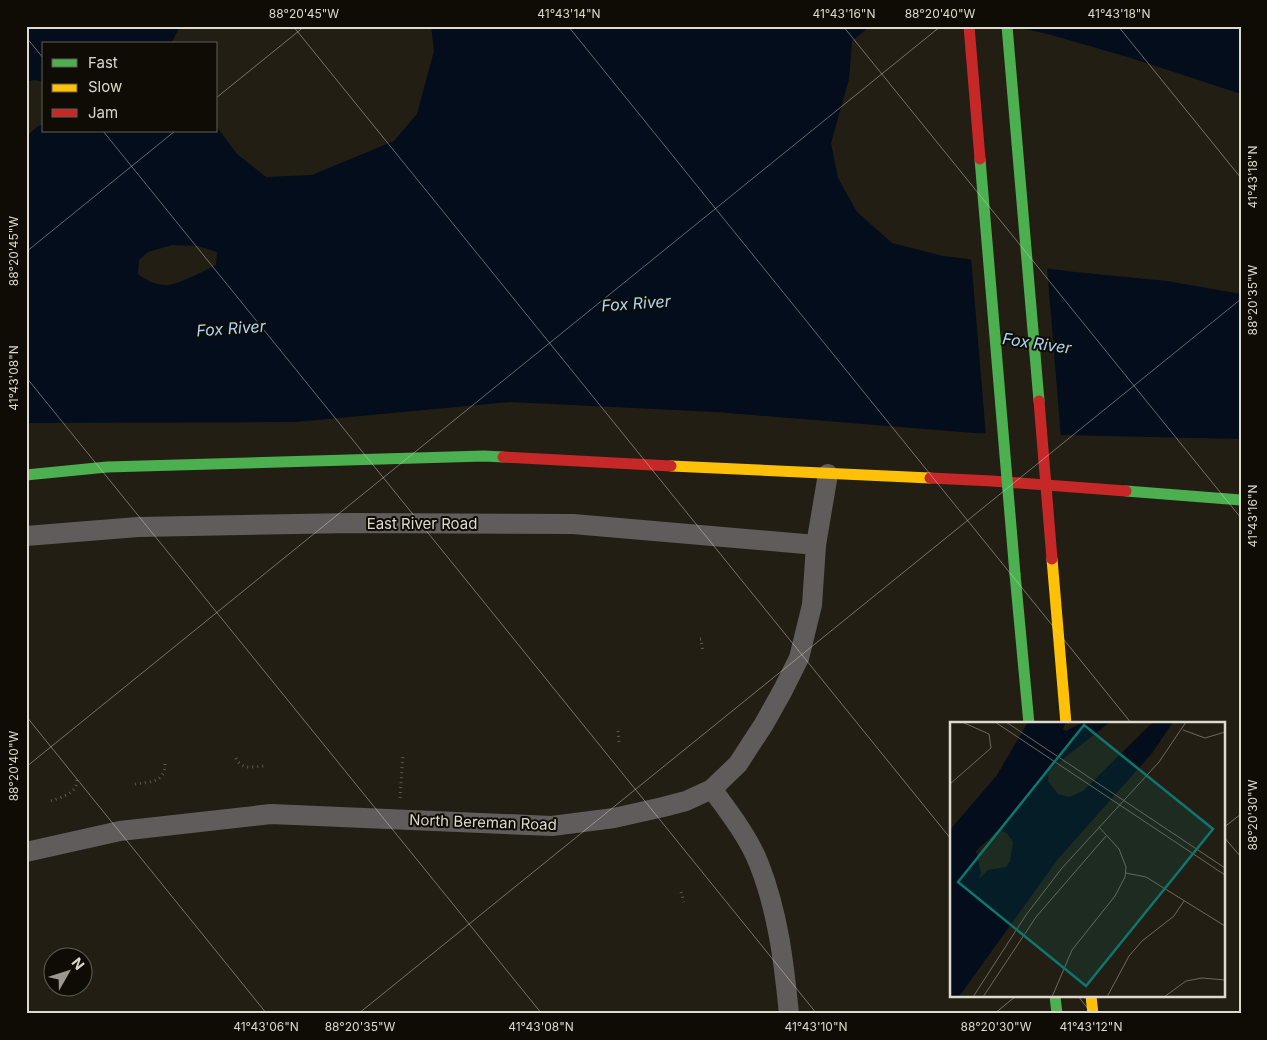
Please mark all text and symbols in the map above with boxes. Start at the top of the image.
text: 88°20'45"W [269,6,339,21]
text: 41°43'14"N [537,6,601,21]
text: 41°43'16"N [812,6,876,21]
text: 88°20'40"W [905,6,975,21]
text: 41°43'18"N [1087,6,1151,21]
legend [42,42,218,132]
text: Fast [88,53,118,72]
text: Slow [88,77,122,96]
text: Jam [88,103,118,122]
text: 41°43'18"N [1245,145,1260,209]
text: 88°20'45"W [6,216,21,286]
text: 88°20'35"W [1245,264,1260,335]
water label: Fox River [601,291,672,315]
water label: Fox River [196,316,267,340]
water label: Fox River [1001,328,1074,358]
text: 41°43'08"N [6,345,21,411]
text: 41°43'16"N [1245,484,1260,548]
street label: East River Road [367,514,477,533]
inset map [950,722,1224,998]
text: 88°20'40"W [6,731,21,801]
text: 88°20'30"W [1245,779,1260,851]
street label: North Bereman Road [409,810,557,834]
north arrow [42,948,92,998]
text: N [69,954,88,973]
text: 41°43'06"N [233,1019,299,1034]
text: 88°20'35"W [325,1019,396,1034]
text: 41°43'08"N [508,1019,574,1034]
text: 41°43'10"N [784,1019,848,1034]
text: 88°20'30"W [960,1019,1032,1034]
text: 41°43'12"N [1060,1019,1122,1034]

